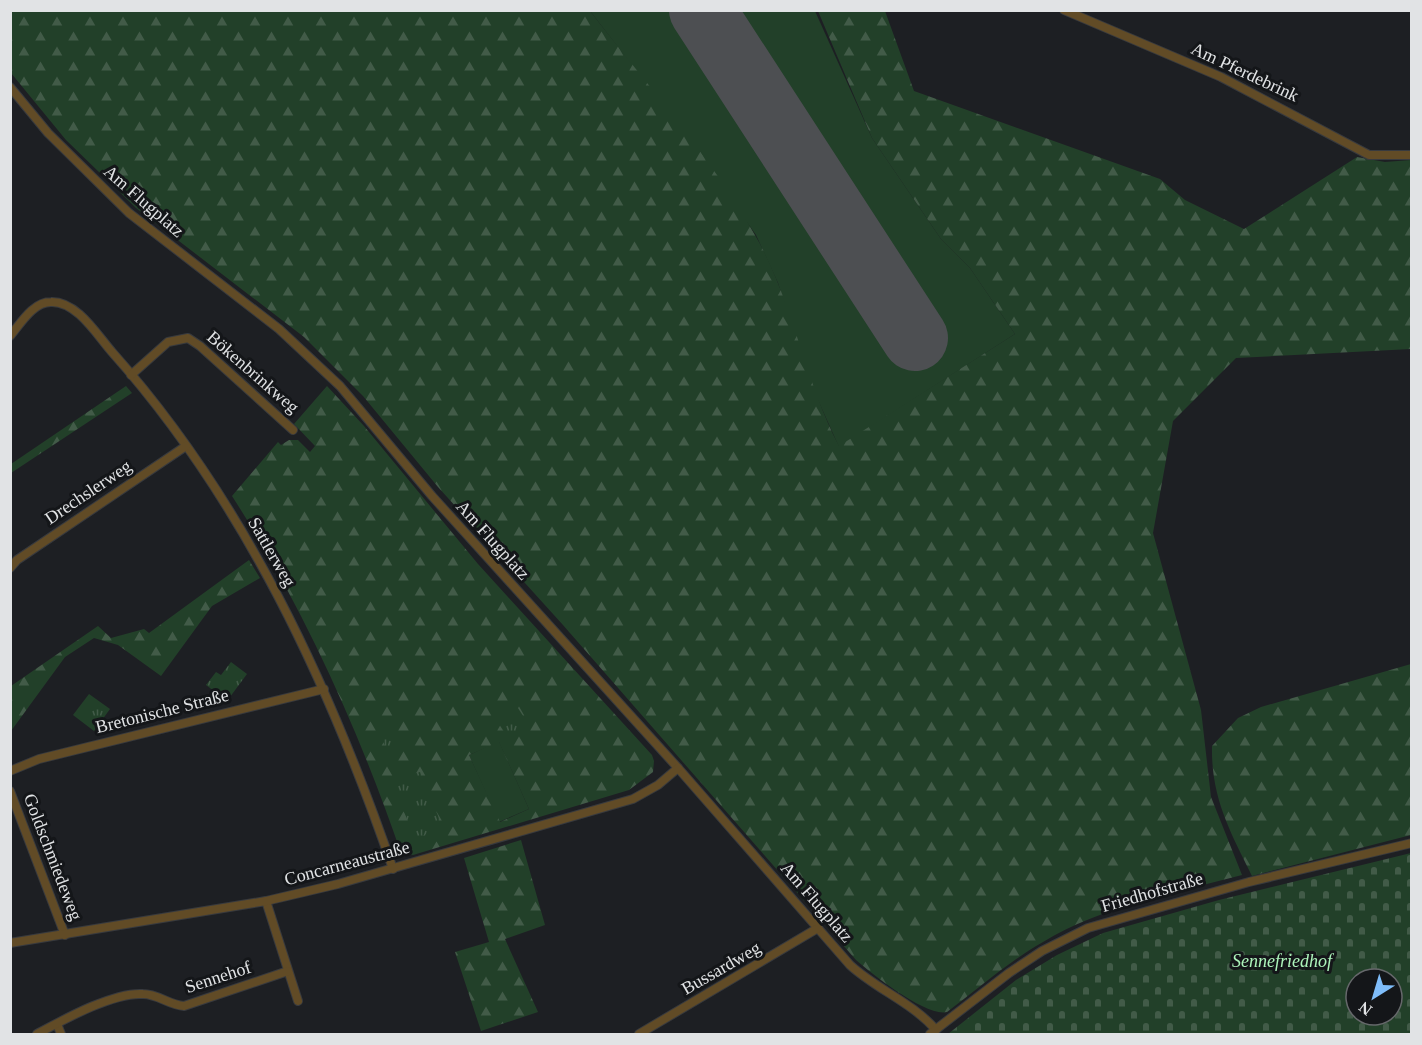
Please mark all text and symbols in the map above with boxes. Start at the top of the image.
street label: Am Pferdebrink [1188,38,1302,106]
street label: Am Flugplatz [100,161,188,241]
street label: Bökenbrinkweg [203,327,303,417]
street label: Drechslerweg [41,456,135,528]
street label: Am Flugplatz [452,496,534,584]
street label: Sattlerweg [244,514,300,590]
street label: Bretonische Straße [93,685,231,737]
street label: Goldschmiedeweg [20,791,86,923]
street label: Concarneaustraße [282,837,412,889]
street label: Am Flugplatz [777,858,857,946]
street label: Friedhofstraße [1099,868,1205,916]
street label: Bussardweg [678,937,764,999]
park label: Sennefriedhof [1232,951,1335,971]
street label: Sennehof [183,957,253,997]
north arrow [1344,967,1404,1027]
text: N [1355,998,1375,1019]

